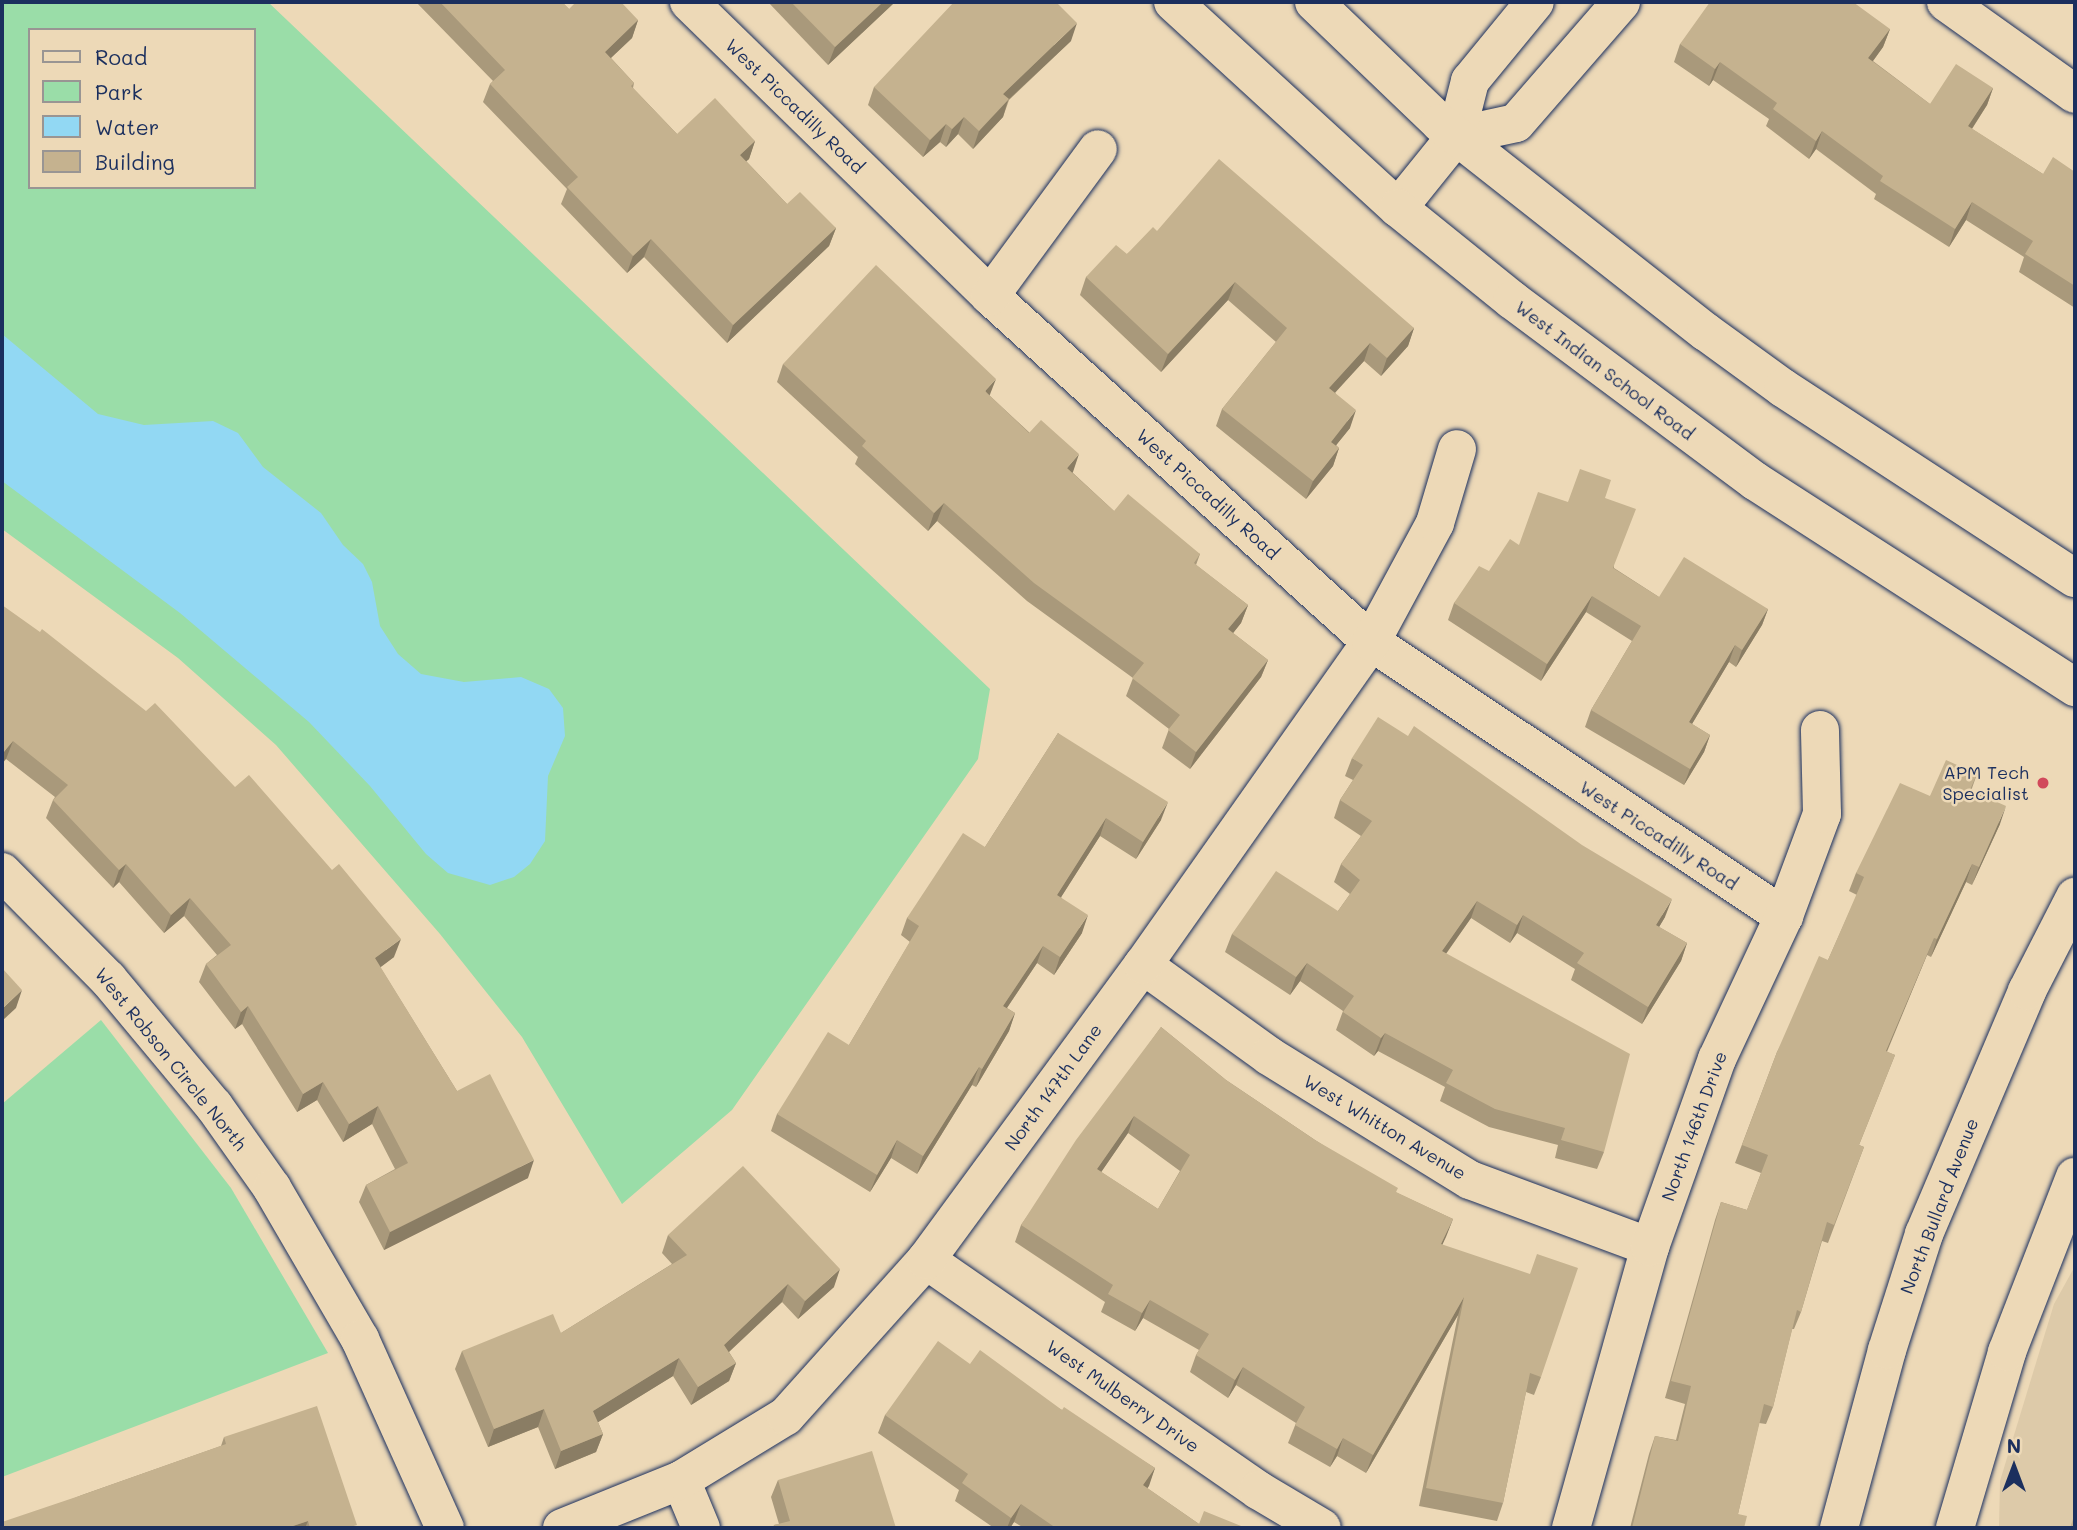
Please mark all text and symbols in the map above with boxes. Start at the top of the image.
legend [28,28,256,189]
street label: West Piccadilly Road [721,34,869,178]
text: Road [95,43,147,70]
text: Park [95,78,143,105]
text: Water [95,113,159,140]
text: Building [95,148,175,175]
street label: West Indian School Road [1511,296,1699,444]
street label: West Piccadilly Road [1132,424,1284,564]
place label: APM Tech Specialist [1943,762,2029,804]
marker: APM Tech Specialist [2035,775,2051,791]
street label: West Piccadilly Road [1576,776,1742,894]
street label: West Robson Circle North [91,963,251,1155]
street label: North 147th Lane [1000,1020,1106,1154]
street label: North 146th Drive [1657,1048,1731,1204]
street label: West Whitton Avenue [1300,1070,1470,1184]
street label: North Bullard Avenue [1895,1115,1983,1297]
street label: West Mulberry Drive [1042,1335,1204,1457]
north arrow [1979,1432,2049,1502]
text: N [2007,1433,2021,1458]

